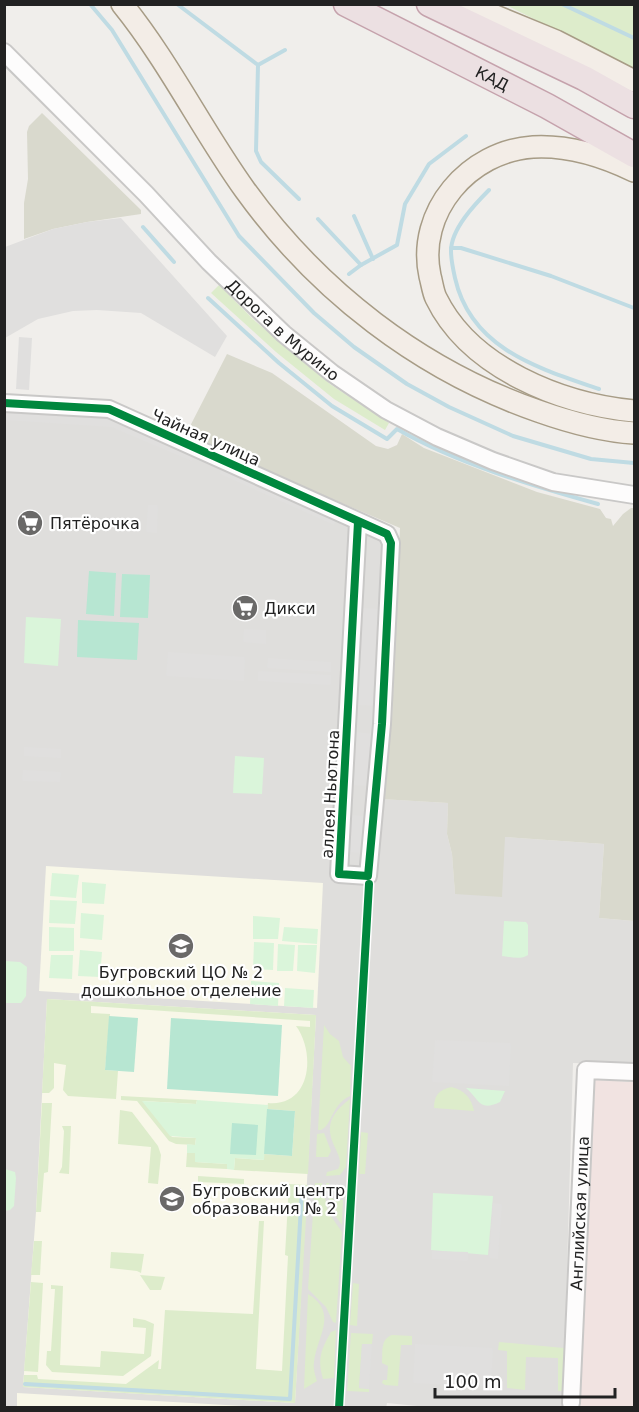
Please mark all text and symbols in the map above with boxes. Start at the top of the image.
street label: КАД [472,62,512,95]
street label: Дорога в Мурино [223,275,343,385]
street label: Чайная улица [149,405,263,470]
supermarket icon: Пятёрочка [15,508,45,538]
place label: Пятёрочка [50,514,140,533]
supermarket icon: Дикси [230,593,260,623]
place label: Дикси [264,599,316,618]
street label: аллея Ньютона [318,729,343,859]
school or university icon: Бугровский ЦО № 2 дошкольное отделение [166,931,196,961]
place label: Бугровский ЦО № 2 дошкольное отделение [81,963,281,1000]
street label: Английская улица [567,1136,593,1291]
place label: Бугровский центр образования № 2 [192,1181,345,1218]
school or university icon: Бугровский центр образования № 2 [157,1184,187,1214]
scale bar [435,1361,615,1399]
text: 100 m [444,1371,502,1392]

